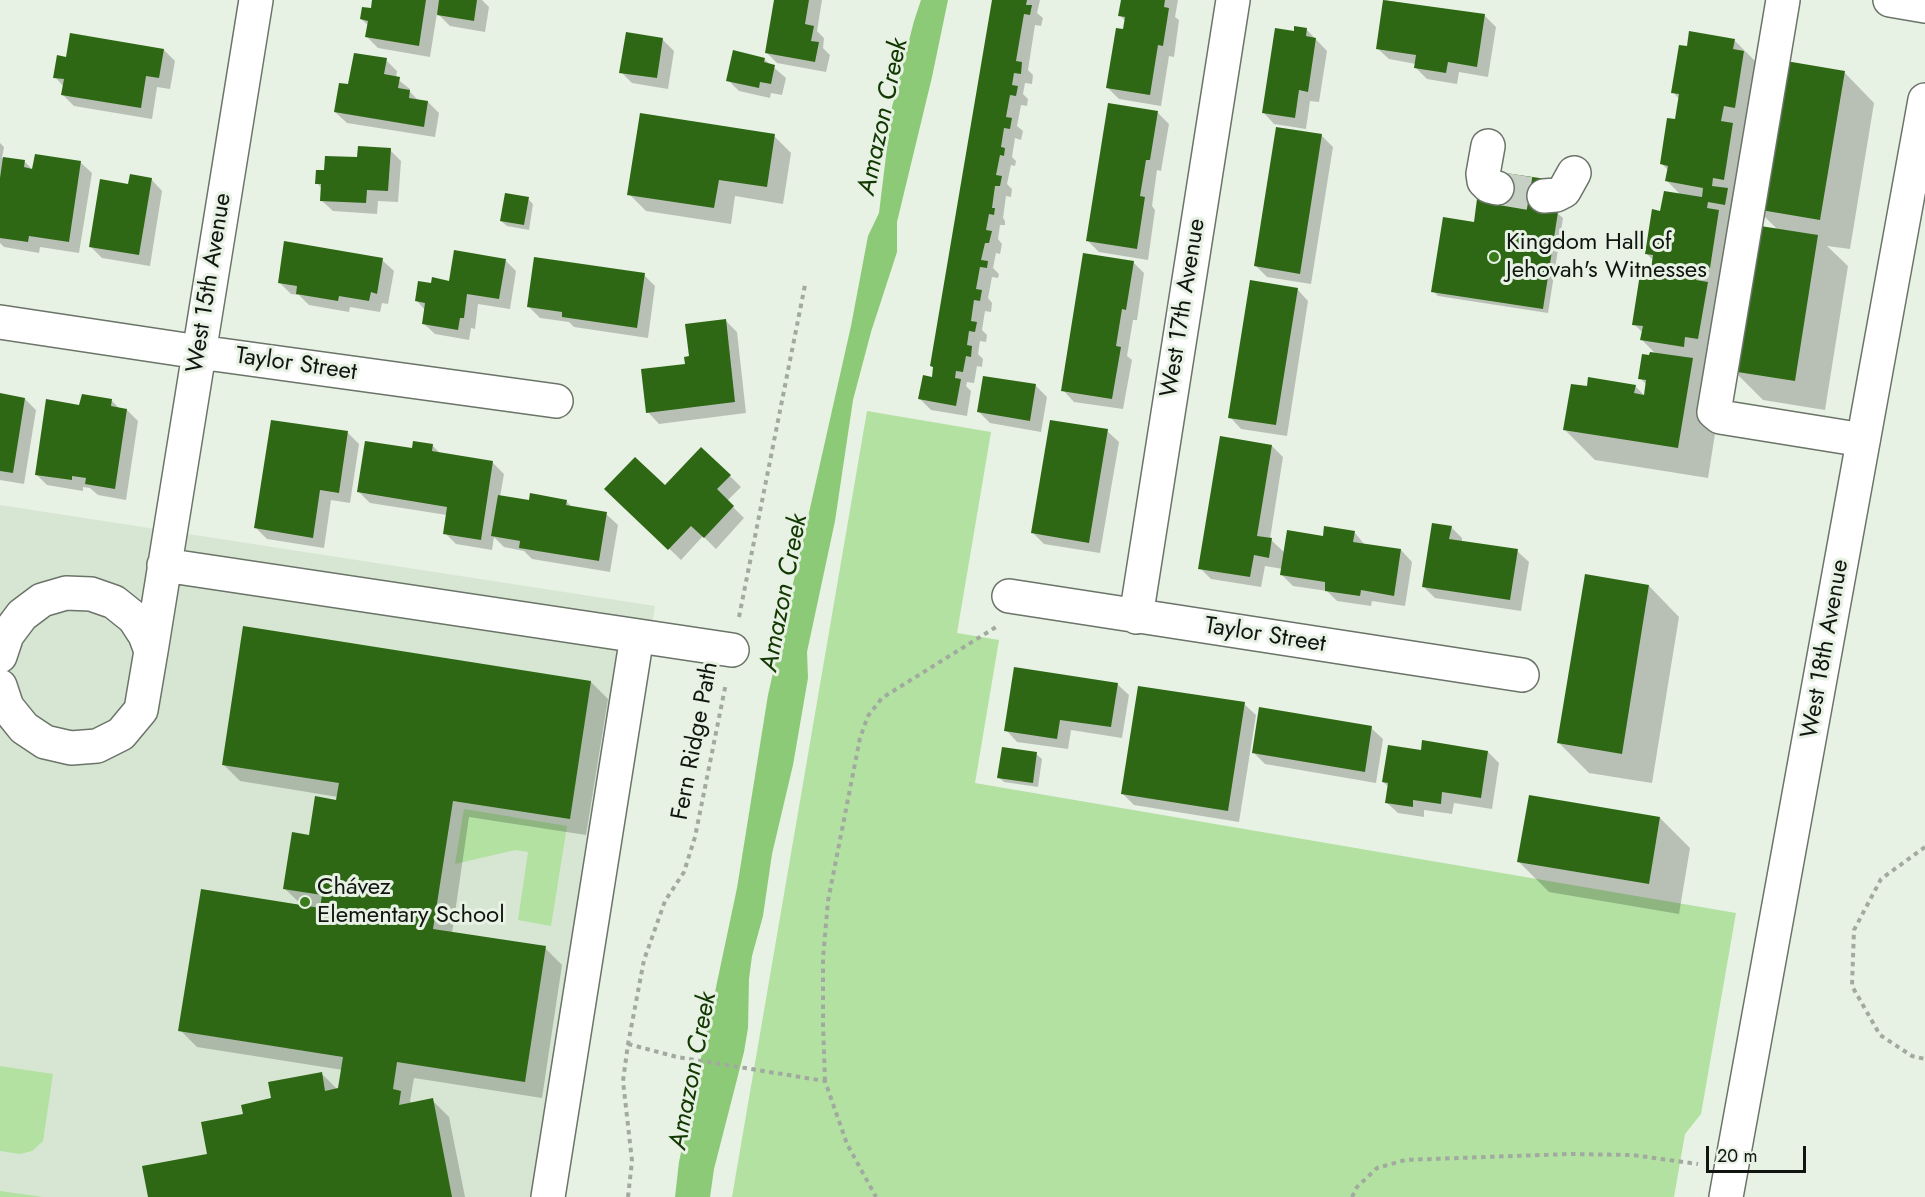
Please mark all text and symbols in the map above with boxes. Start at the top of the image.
water label: Amazon Creek [852,36,916,198]
street label: West 15th Avenue [182,191,238,375]
street label: West 17th Avenue [1156,217,1212,399]
place label: Kingdom Hall of Jehovah's Witnesses [1506,229,1707,285]
marker: Kingdom Hall of Jehovah's Witnesses [1487,250,1501,264]
street label: Taylor Street [234,342,358,388]
water label: Amazon Creek [754,512,816,674]
street label: West 18th Avenue [1796,557,1856,741]
street label: Taylor Street [1202,612,1328,660]
street label: Fern Ridge Path [667,659,725,823]
place label: Chávez Elementary School [317,874,505,930]
marker: Chávez Elementary School [298,895,312,909]
water label: Amazon Creek [663,990,725,1152]
scale bar [1709,1134,1810,1172]
text: 20 m [1717,1143,1757,1169]

